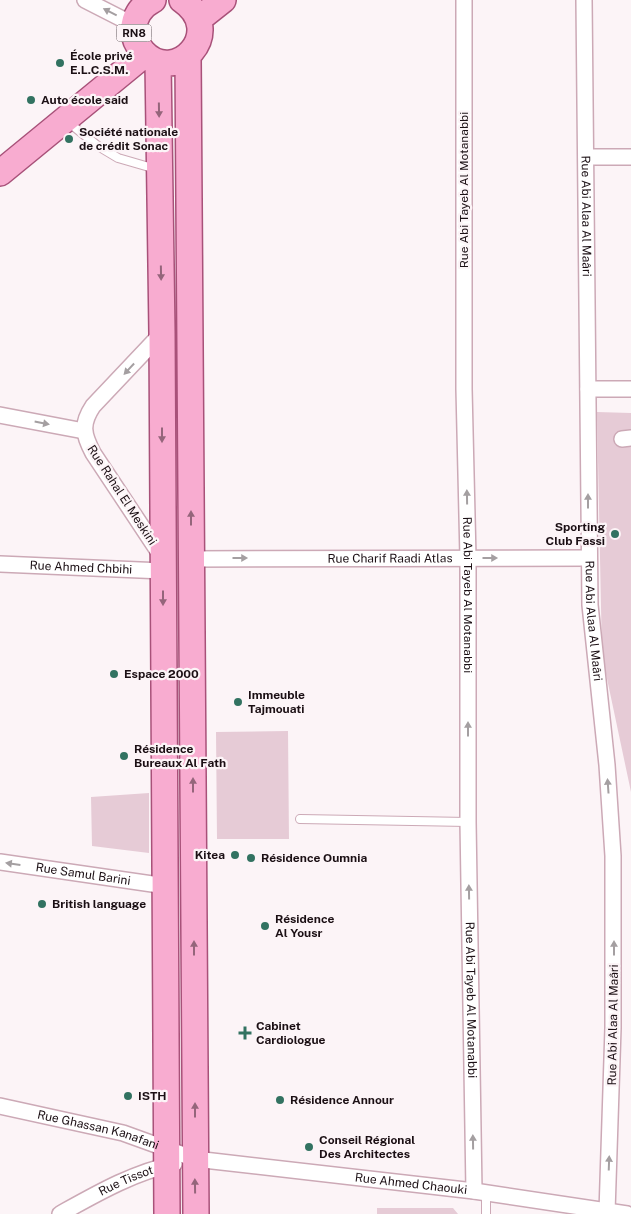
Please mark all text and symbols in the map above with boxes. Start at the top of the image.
one-way arrow [103,8,117,16]
road number: RN8 [116,24,152,42]
place label: École privé E.L.C.S.M. [70,49,133,77]
marker: École privé E.L.C.S.M. [54,57,66,69]
place label: Auto école said [41,93,128,107]
marker: Auto école said [25,94,37,106]
one-way arrow [155,103,163,119]
street label: Rue Abi Tayeb Al Motanabbi [457,112,471,268]
place label: Société nationale de crédit Sonac [79,125,178,153]
marker: Société nationale de crédit Sonac [63,133,75,145]
street label: Rue Abi Alaa Al Maâri [579,155,594,277]
one-way arrow [157,265,165,281]
one-way arrow [123,362,135,374]
one-way arrow [35,419,51,427]
one-way arrow [158,428,166,444]
street label: Rue Rahal El Meskini [84,442,160,548]
one-way arrow [463,489,471,505]
one-way arrow [584,493,592,509]
one-way arrow [187,509,195,525]
street label: Rue Abi Tayeb Al Motanabbi [460,517,475,673]
place label: Sporting Club Fassi [546,520,605,548]
marker: Sporting Club Fassi [609,528,621,540]
street label: Rue Charif Raadi Atlas [327,551,453,566]
one-way arrow [232,554,248,562]
one-way arrow [482,554,498,562]
street label: Rue Ahmed Chbihi [29,558,133,577]
street label: Rue Abi Alaa Al Maâri [583,560,605,682]
one-way arrow [159,590,167,606]
place label: Espace 2000 [124,667,199,681]
marker: Espace 2000 [108,668,120,680]
place label: Immeuble Tajmouati [248,688,305,716]
marker: Immeuble Tajmouati [232,696,244,708]
one-way arrow [464,721,472,737]
place label: Résidence Bureaux Al Fath [134,742,226,770]
marker: Résidence Bureaux Al Fath [118,750,130,762]
one-way arrow [189,777,197,793]
one-way arrow [604,777,612,793]
place label: Kitea [195,848,225,862]
marker: Kitea [229,849,241,861]
place label: Résidence Oumnia [261,851,367,865]
marker: Résidence Oumnia [245,852,257,864]
one-way arrow [5,860,21,868]
street label: Rue Samul Barini [35,860,131,888]
one-way arrow [465,884,473,900]
place label: British language [52,897,146,911]
marker: British language [36,898,48,910]
place label: Résidence Al Yousr [275,912,334,940]
marker: Résidence Al Yousr [259,920,271,932]
street label: Rue Abi Tayeb Al Motanabbi [463,922,479,1078]
one-way arrow [190,939,198,955]
one-way arrow [610,940,618,956]
street label: Rue Abi Alaa Al Maâri [605,964,621,1086]
place label: Cabinet Cardiologue [256,1019,326,1047]
marker: Cabinet Cardiologue [238,1026,252,1040]
place label: ISTH [138,1089,167,1103]
marker: ISTH [122,1090,134,1102]
place label: Résidence Annour [290,1093,394,1107]
marker: Résidence Annour [274,1094,286,1106]
one-way arrow [191,1102,199,1118]
street label: Rue Ghassan Kanafani [36,1107,161,1152]
place label: Conseil Régional Des Architectes [319,1133,415,1161]
one-way arrow [469,1134,477,1150]
marker: Conseil Régional Des Architectes [303,1141,315,1153]
one-way arrow [605,1155,613,1171]
street label: Rue Tissot [96,1163,155,1199]
street label: Rue Ahmed Chaouki [354,1170,468,1197]
one-way arrow [191,1178,199,1194]

